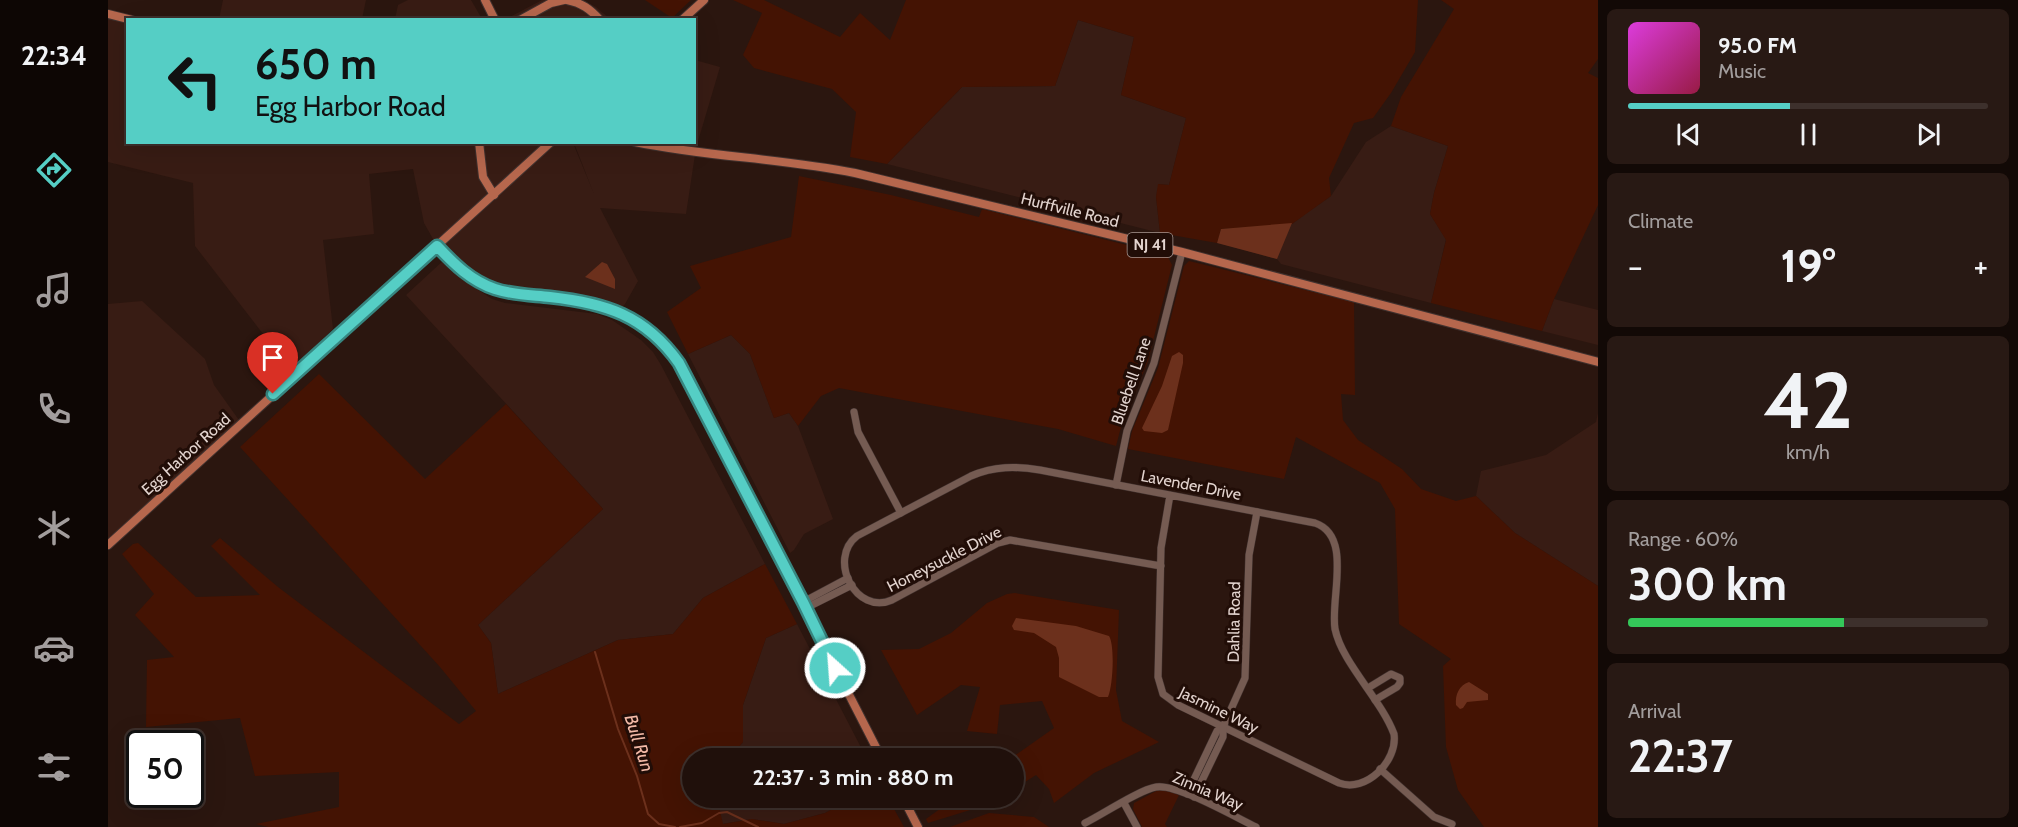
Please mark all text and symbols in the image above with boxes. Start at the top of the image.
text: 95.0 FM [1718,32,1797,59]
text: 650 m [255,38,377,90]
text: 22:34 [21,39,87,72]
icon: left [156,42,234,120]
text: Music [1718,59,1766,83]
text: Egg Harbor Road [255,90,446,123]
icon: previous [1672,118,1705,151]
icon: pause [1792,118,1825,151]
icon: next [1912,118,1945,151]
icon: directions [33,149,75,191]
street label: Hurffville Road [1019,189,1121,231]
text: Climate [1628,209,1693,233]
road number: NJ 41 [1128,233,1172,257]
text: 19° [1781,239,1835,293]
text: − [1628,246,1643,286]
text: + [1973,246,1988,286]
icon: music [33,269,75,311]
pin [247,332,298,394]
street label: Bluebell Lane [1107,335,1155,427]
icon: arrive [256,341,289,374]
text: 42 [1763,353,1853,448]
icon: phone [33,388,75,430]
street label: Egg Harbor Road [138,409,234,499]
text: km/h [1786,440,1830,464]
street label: Lavender Drive [1139,466,1243,504]
icon: climate [33,507,75,549]
street label: Honeysuckle Drive [884,522,1004,596]
text: Range · 60% [1628,527,1738,551]
text: 300 km [1628,557,1787,611]
street label: Dahlia Road [1224,581,1244,663]
icon: car [33,627,75,669]
position arrow [803,636,867,700]
street label: Jasmine Way [1175,682,1262,737]
text: Arrival [1628,699,1681,723]
water label: Bull Run [619,711,659,775]
text: 22:37 [1628,729,1733,783]
speed limit sign: 50 [126,730,204,808]
icon: filters [33,746,75,788]
text: 22:37 · 3 min · 880 m [753,764,953,791]
street label: Zinnia Way [1170,768,1246,814]

